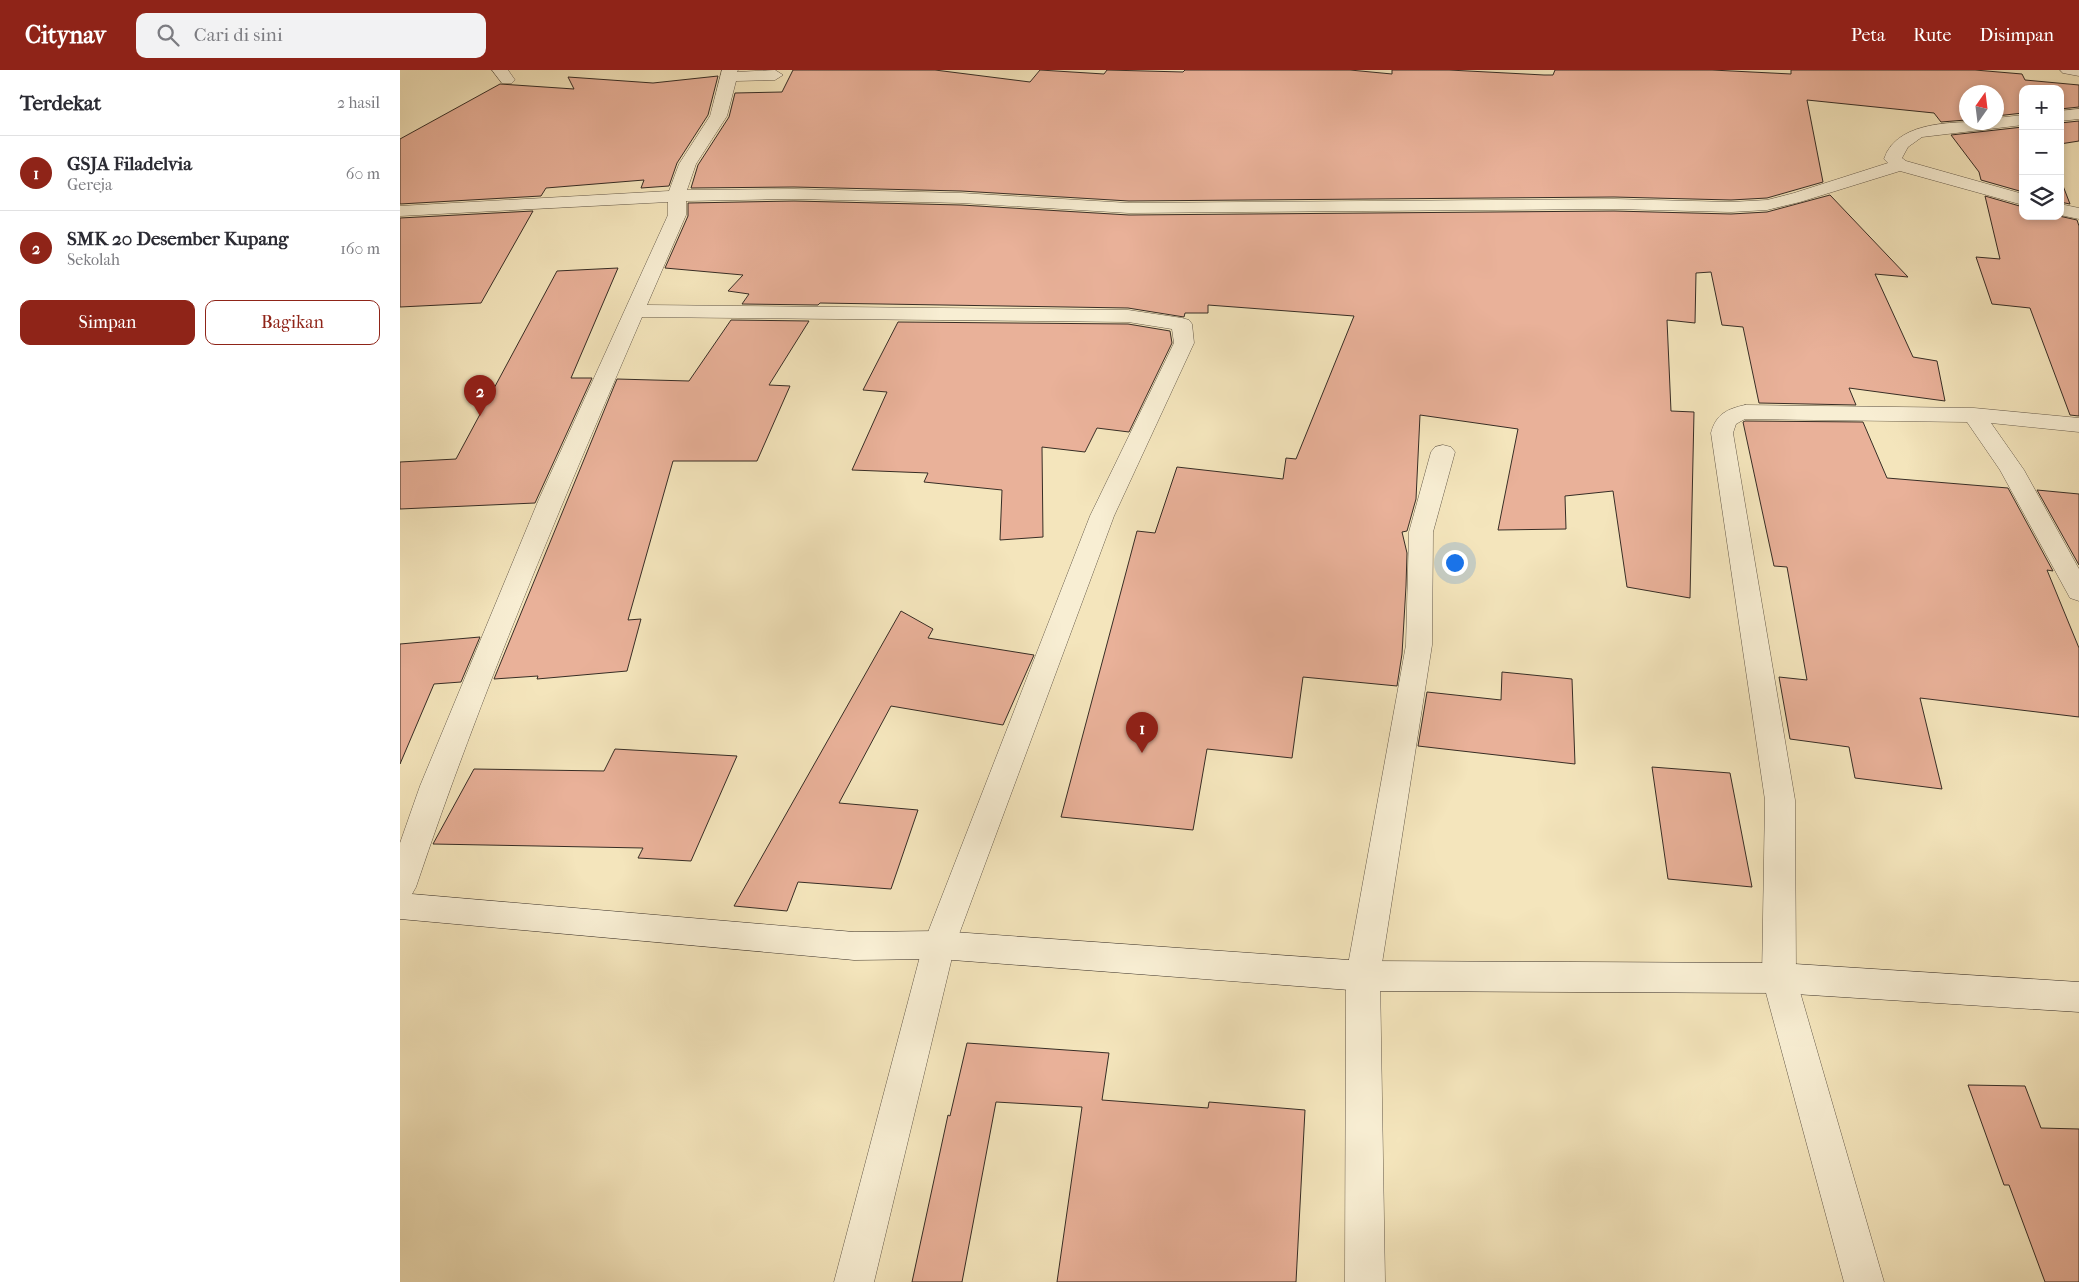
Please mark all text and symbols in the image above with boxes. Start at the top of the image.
search box [136,13,486,58]
text: Citynav [25,21,106,49]
icon: search [154,21,182,49]
text: Cari di sini [194,24,283,46]
text: Peta [1851,25,1885,46]
text: Rute [1913,25,1951,46]
text: Disimpan [1979,25,2054,46]
north arrow [1959,85,2004,130]
map controls [2019,85,2064,220]
button: + [2019,85,2064,130]
text: Terdekat [20,91,101,115]
text: 2 hasil [337,93,380,112]
button: − [2019,130,2064,175]
text: GSJA Filadelvia [67,153,192,175]
text: 1 [33,164,39,183]
text: 60 m [346,164,380,183]
text: Gereja [67,175,112,194]
button: layers [2019,175,2064,220]
text: SMK 20 Desember Kupang [67,228,288,250]
text: 2 [32,239,40,258]
text: 160 m [340,239,380,258]
text: Sekolah [67,250,120,269]
button: Simpan [20,300,195,345]
button: Bagikan [205,300,380,345]
pin: 2 [464,375,496,416]
your location [1442,550,1468,576]
pin: 1 [1126,712,1158,753]

